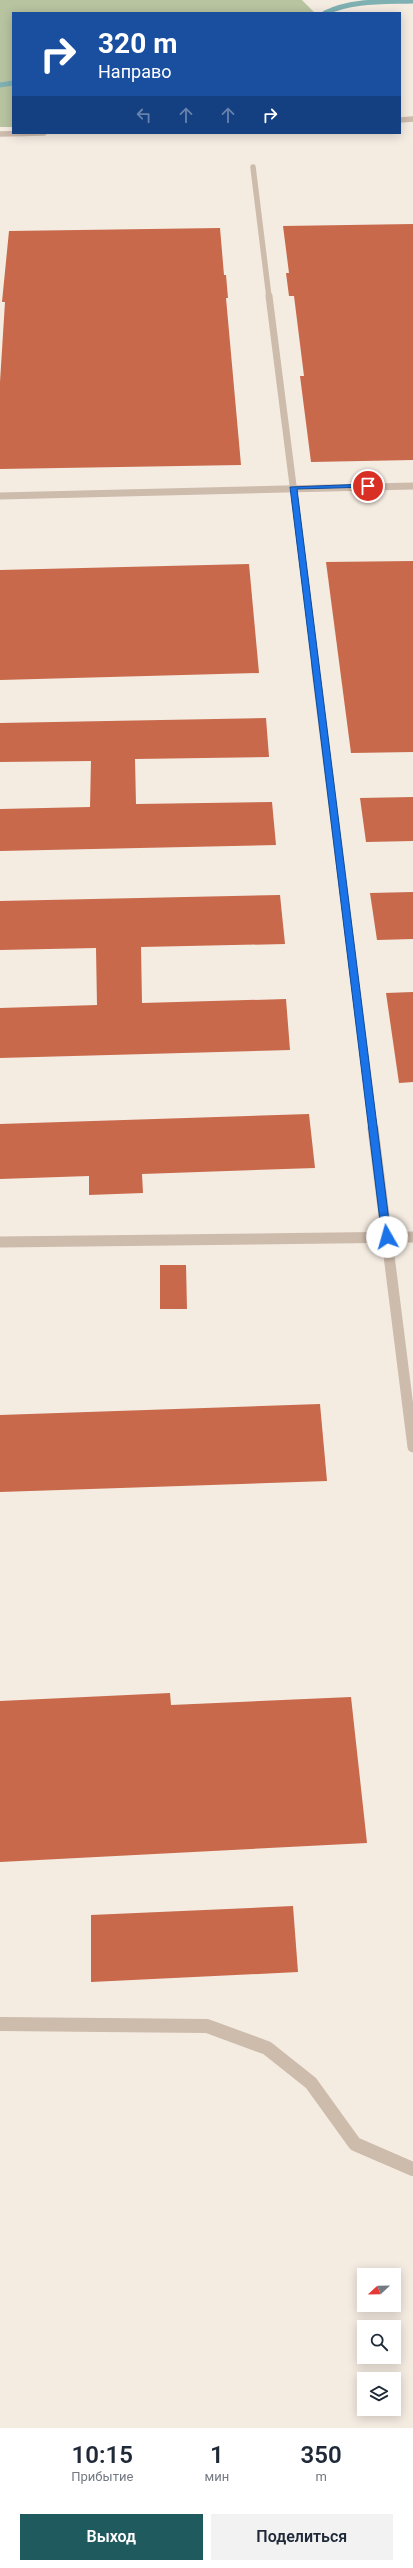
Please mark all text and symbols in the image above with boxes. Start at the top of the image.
text: 320 m [98,27,177,60]
icon: right [32,28,84,80]
text: Направо [98,61,171,82]
icon: left [133,104,155,126]
icon: ahead [175,104,197,126]
icon: ahead [217,104,239,126]
icon: right [259,104,281,126]
pin [351,469,385,503]
icon: arrive [357,475,379,497]
position arrow [366,1216,408,1258]
north arrow [357,2268,401,2312]
map controls [357,2268,401,2416]
button: search [357,2320,401,2364]
button: layers [357,2372,401,2416]
text: 10:15 [72,2441,133,2469]
text: 1 [210,2441,224,2469]
text: 350 [301,2441,342,2469]
text: Прибытие [71,2469,133,2484]
text: мин [205,2469,229,2484]
text: m [315,2469,327,2484]
button: Выход [20,2514,203,2560]
button: Поделиться [211,2514,393,2560]

